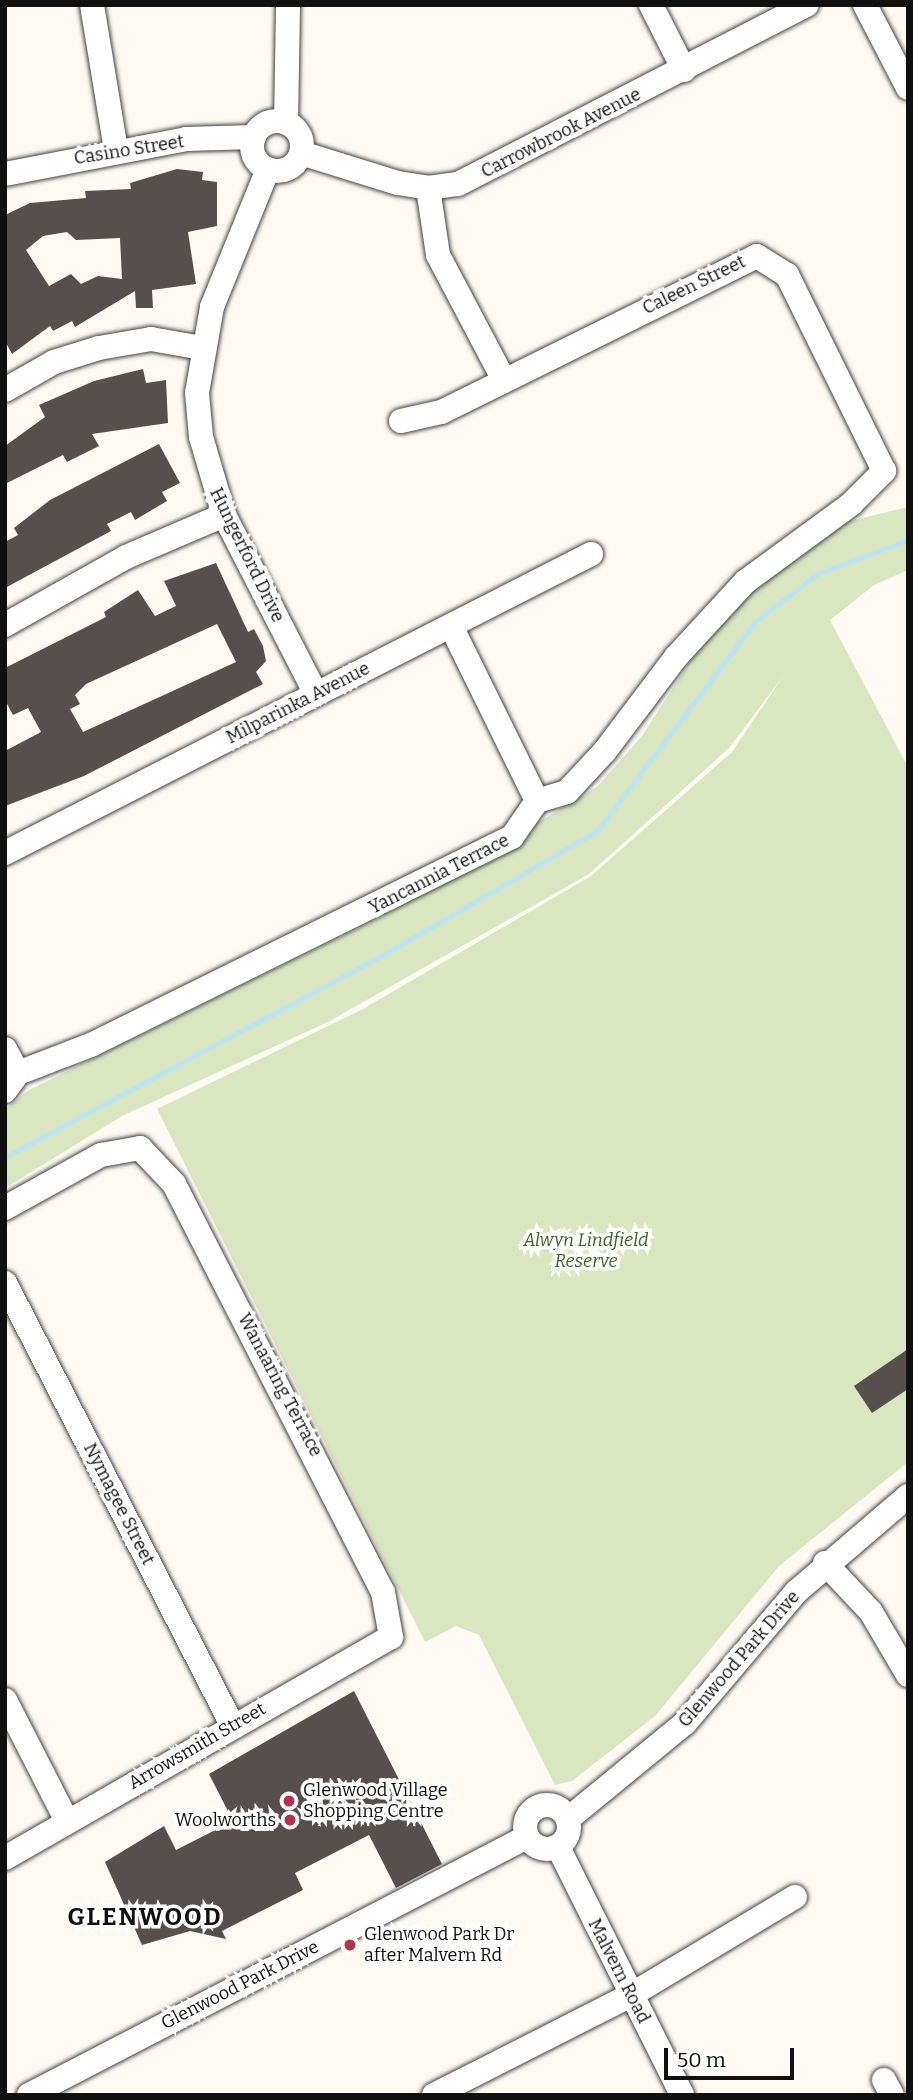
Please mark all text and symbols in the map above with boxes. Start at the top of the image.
street label: Carrowbrook Avenue [478,83,644,183]
street label: Casino Street [72,131,186,169]
street label: Caleen Street [639,251,749,319]
street label: Hungerford Drive [205,484,289,626]
street label: Milparinka Avenue [223,657,373,749]
street label: Yancannia Terrace [365,829,513,919]
park label: Alwyn Lindfield Reserve [523,1230,649,1272]
street label: Wanaaring Terrace [233,1310,327,1460]
street label: Nymagee Street [79,1439,159,1569]
street label: Glenwood Park Drive [674,1586,804,1732]
street label: Arrowsmith Street [125,1698,269,1794]
place label: Glenwood Village Shopping Centre [303,1780,448,1823]
marker: Glenwood Village Shopping Centre [281,1793,297,1809]
place label: Woolworths [175,1809,276,1831]
marker: Woolworths [282,1812,298,1828]
district label: GLENWOOD [68,1904,222,1932]
street label: Malvern Road [583,1915,655,2027]
place label: Glenwood Park Dr after Malvern Rd [364,1924,514,1966]
street label: Glenwood Park Drive [158,1936,322,2034]
marker: Glenwood Park Dr after Malvern Rd [342,1937,358,1953]
scale bar [668,2034,797,2078]
text: 50 m [677,2047,726,2073]

